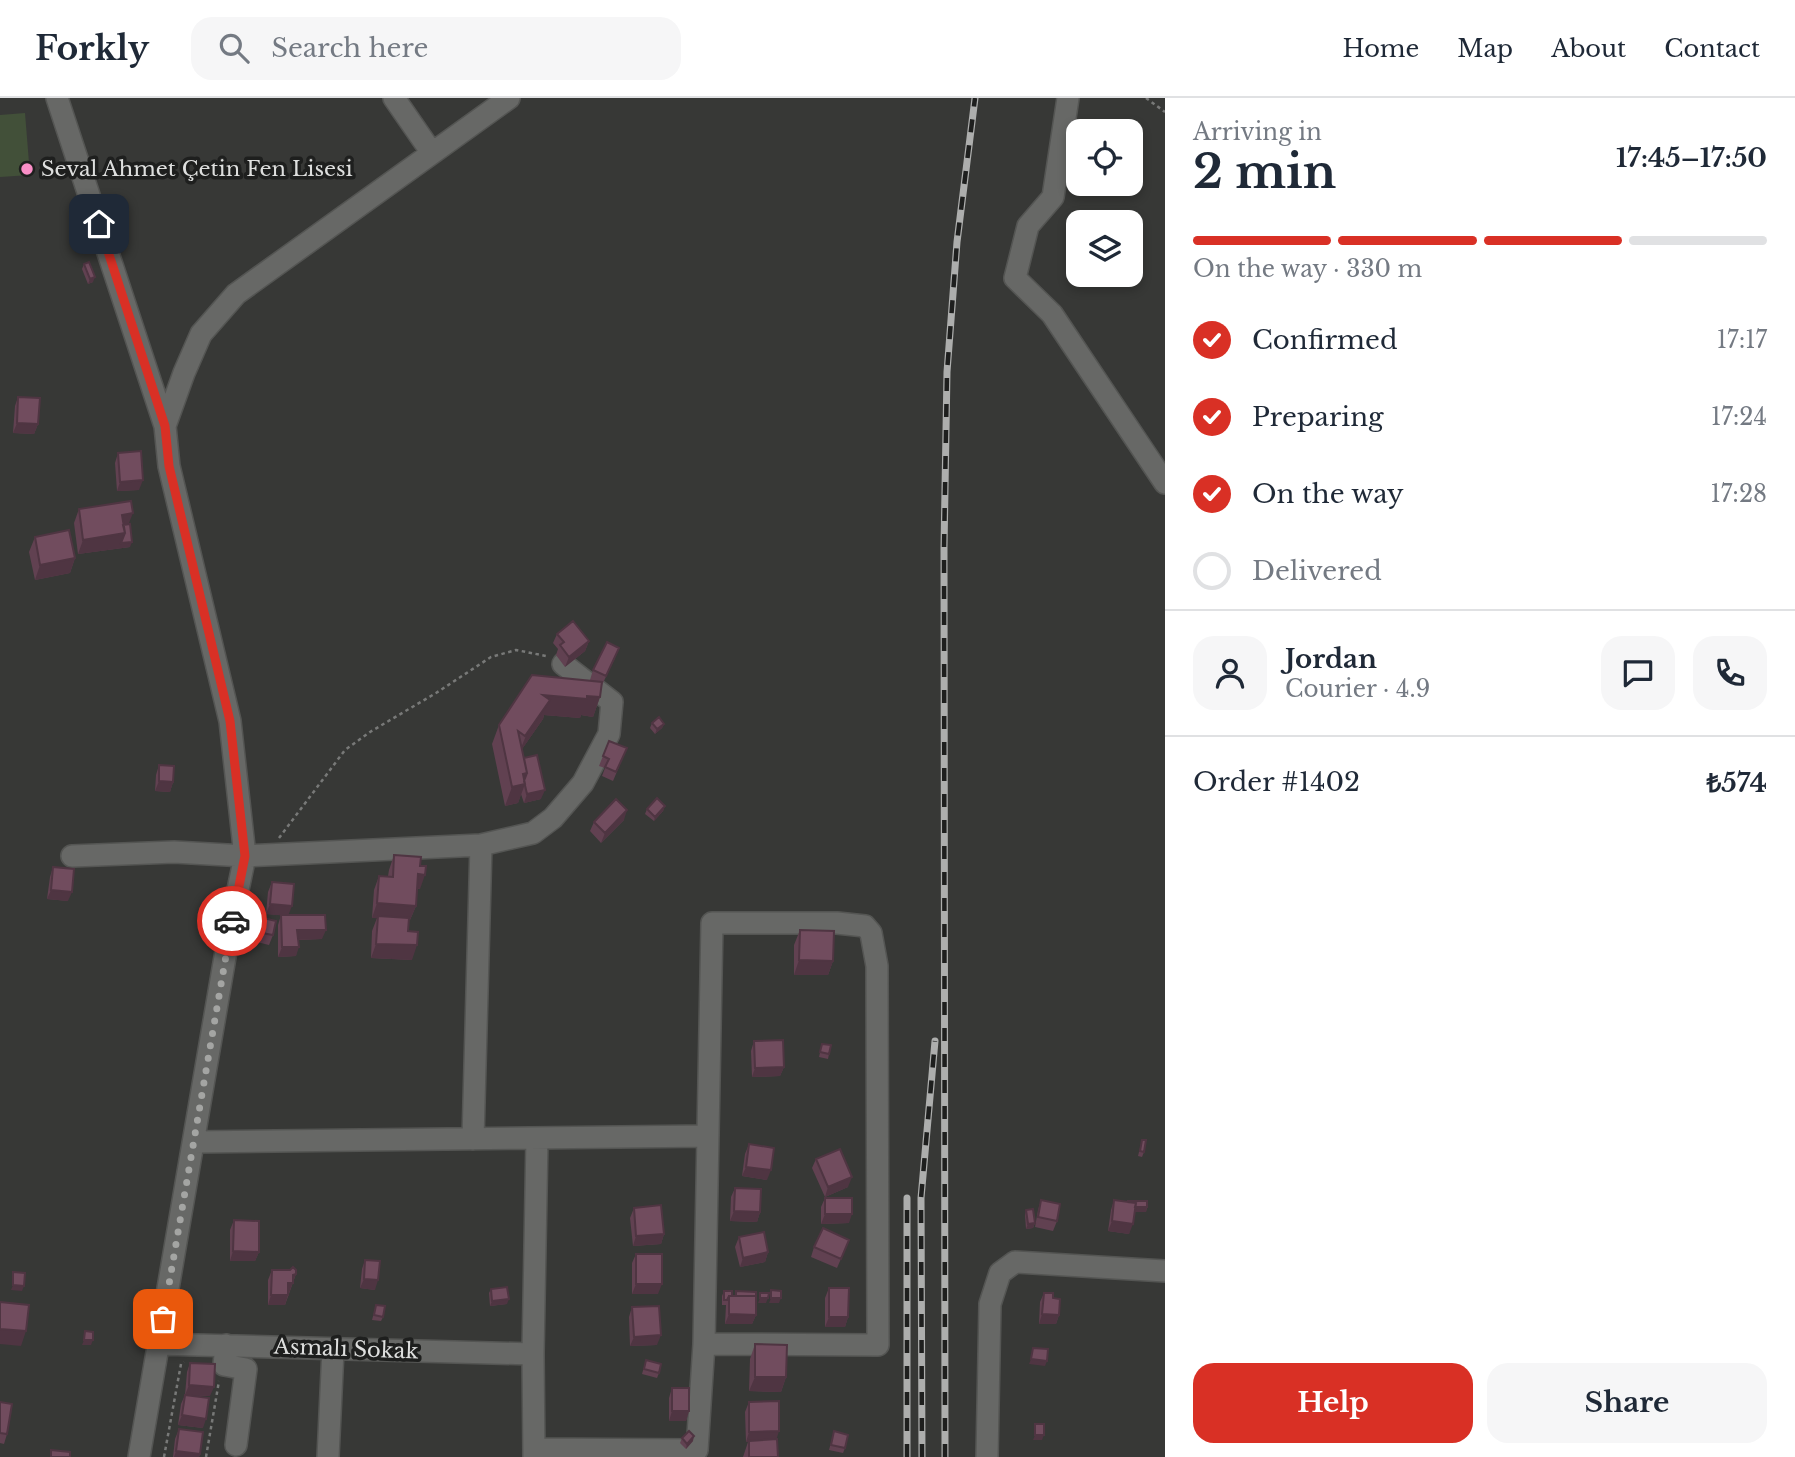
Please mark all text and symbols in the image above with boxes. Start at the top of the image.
search box [191,17,681,80]
text: Forkly [35,28,149,69]
icon: search [215,29,253,67]
text: Search here [271,32,428,64]
text: Home [1343,34,1419,63]
text: Map [1457,34,1513,63]
text: About [1551,34,1626,63]
text: Contact [1664,34,1760,63]
text: Arriving in [1193,118,1322,146]
map controls [1066,119,1143,287]
button: locate [1066,119,1143,196]
text: 17:45–17:50 [1616,142,1767,174]
text: 2 min [1193,143,1336,200]
place label: Seval Ahmet Çetin Fen Lisesi [41,156,353,182]
marker: Seval Ahmet Çetin Fen Lisesi [19,161,35,177]
pin [69,194,129,254]
icon: home [80,205,118,243]
button: layers [1066,210,1143,287]
text: On the way · 330 m [1193,255,1422,283]
icon: check [1193,321,1231,359]
text: Confirmed [1252,324,1397,356]
text: 17:17 [1717,326,1767,354]
icon: check [1193,398,1231,436]
text: Preparing [1252,401,1384,433]
text: 17:24 [1711,403,1767,431]
icon: check [1193,475,1231,513]
text: On the way [1252,478,1404,510]
text: 17:28 [1711,480,1767,508]
text: Delivered [1252,555,1382,587]
button: person [1193,636,1267,710]
button: chat [1601,636,1675,710]
button: phone [1693,636,1767,710]
text: Jordan [1285,643,1377,675]
text: Courier · 4.9 [1285,675,1430,703]
text: Order #1402 [1193,766,1360,798]
text: ₺574 [1706,767,1767,799]
courier [197,886,267,956]
icon: car [213,902,251,940]
pin [133,1289,193,1349]
icon: bag [144,1300,182,1338]
street label: Asmalı Sokak [272,1333,419,1365]
button: Help [1193,1363,1473,1443]
button: Share [1487,1363,1767,1443]

